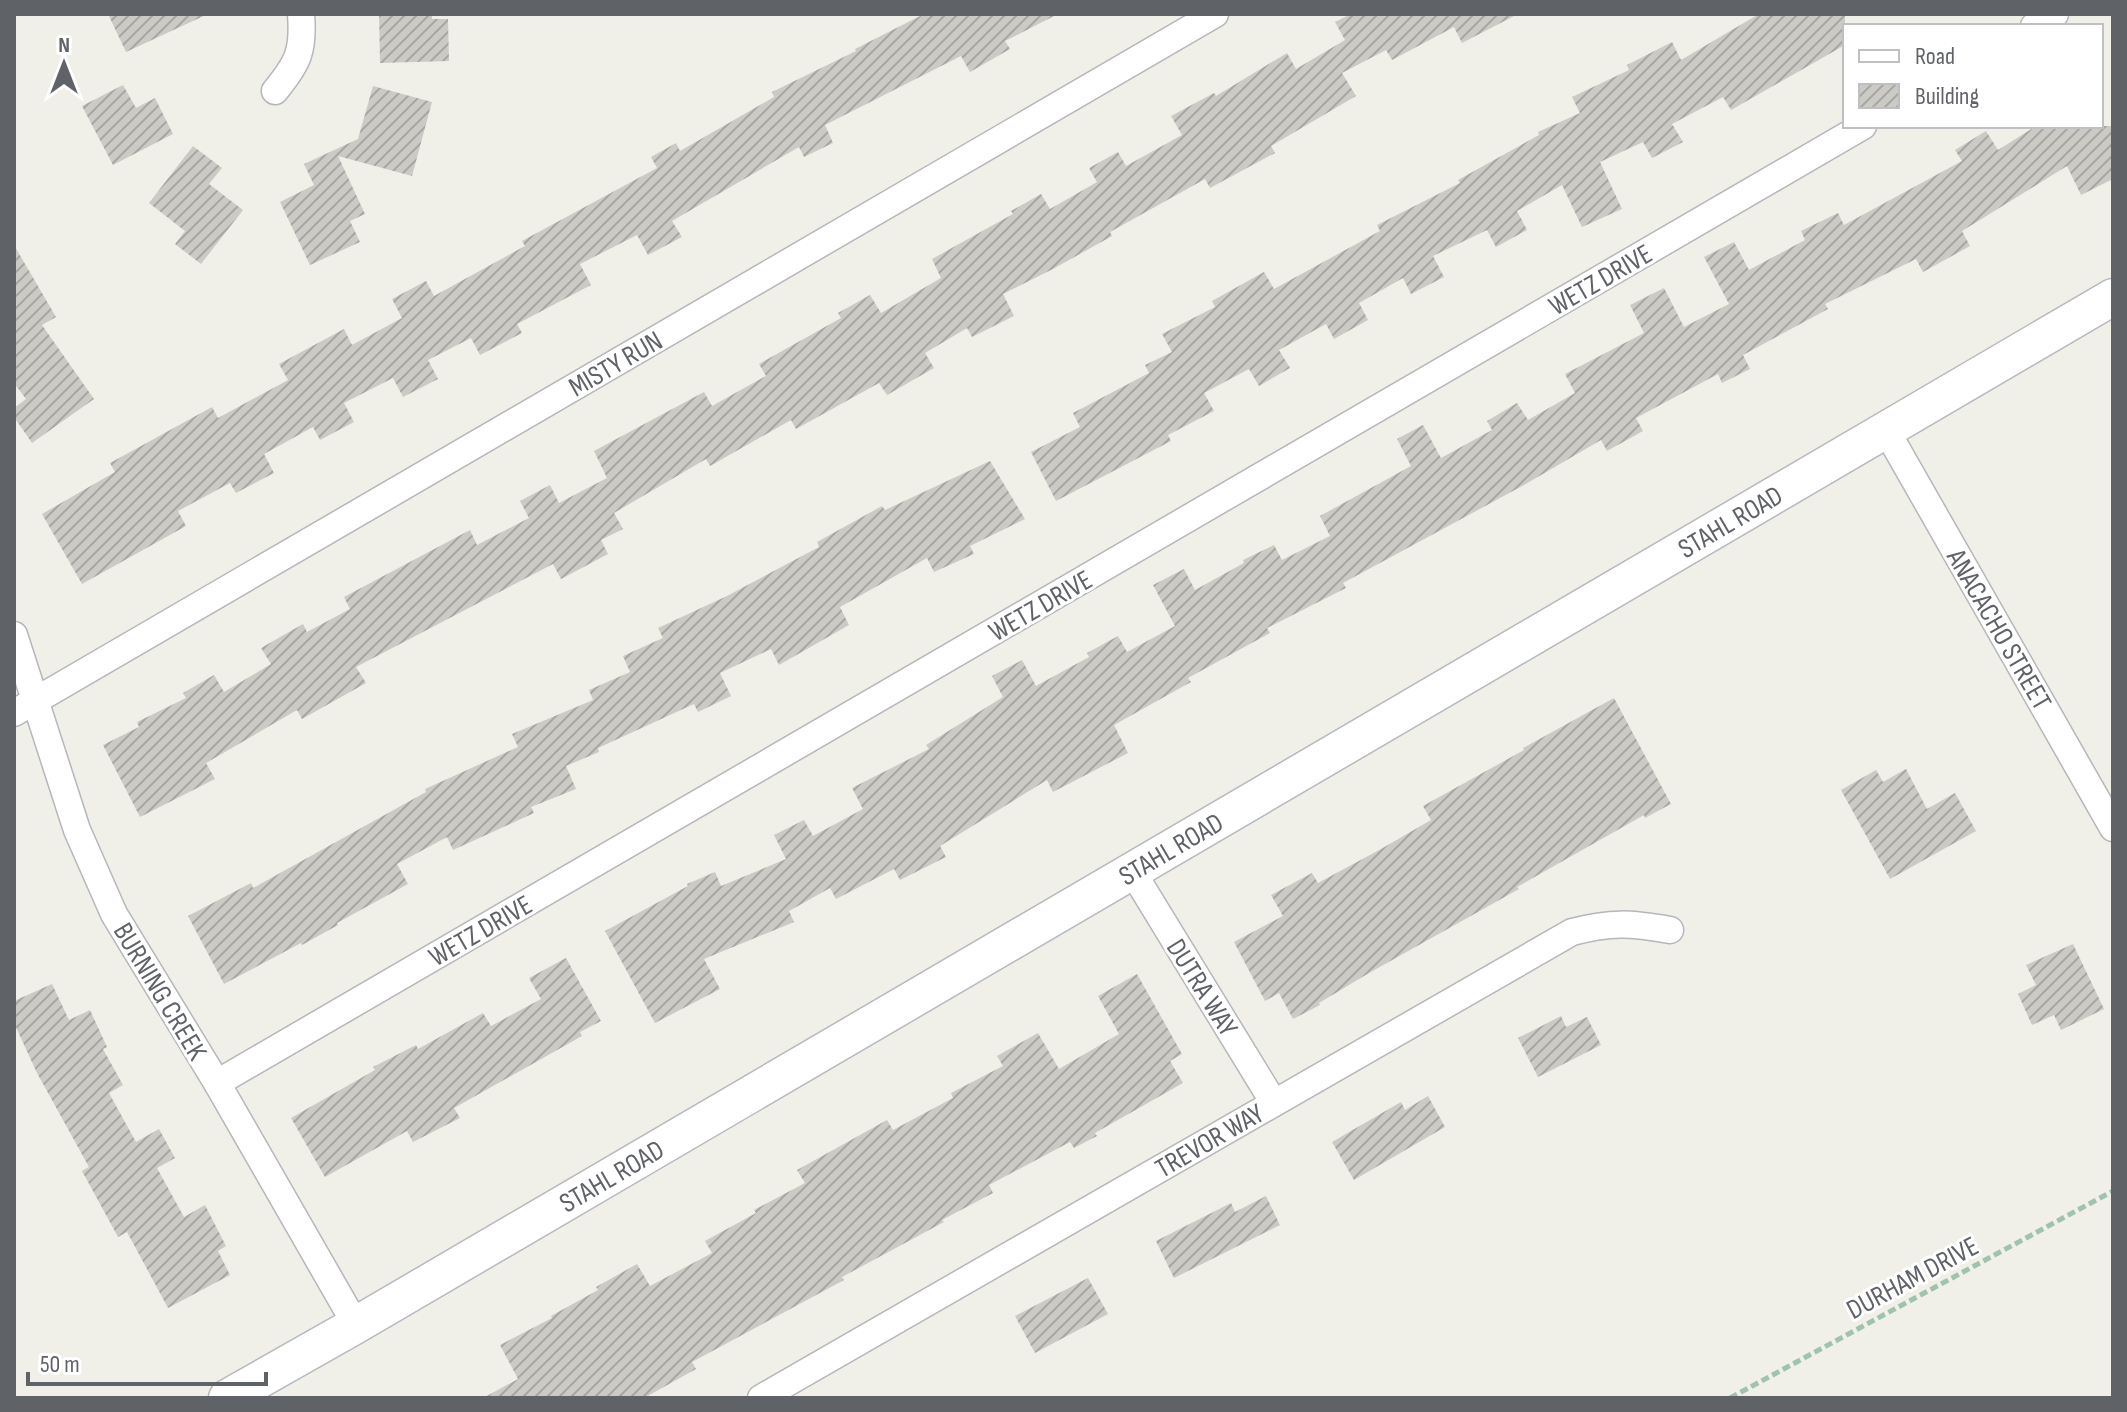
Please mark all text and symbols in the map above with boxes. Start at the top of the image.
north arrow [24,24,104,104]
legend [1843,24,2103,128]
text: N [58,32,70,59]
text: Road [1915,42,1955,71]
text: Building [1915,82,1979,111]
street label: WETZ DRIVE [1543,238,1658,323]
street label: MISTY RUN [563,324,668,404]
street label: STAHL ROAD [1673,479,1789,566]
street label: ANACACHO STREET [1939,543,2058,716]
street label: WETZ DRIVE [983,564,1098,649]
street label: STAHL ROAD [1113,806,1229,893]
street label: WETZ DRIVE [423,889,538,974]
street label: BURNING CREEK [106,917,214,1067]
street label: DUTRA WAY [1159,933,1245,1043]
street label: TREVOR WAY [1150,1097,1270,1185]
street label: STAHL ROAD [554,1134,670,1220]
street label: DURHAM DRIVE [1841,1230,1984,1327]
scale bar [28,1336,266,1386]
text: 50 m [40,1350,80,1379]

